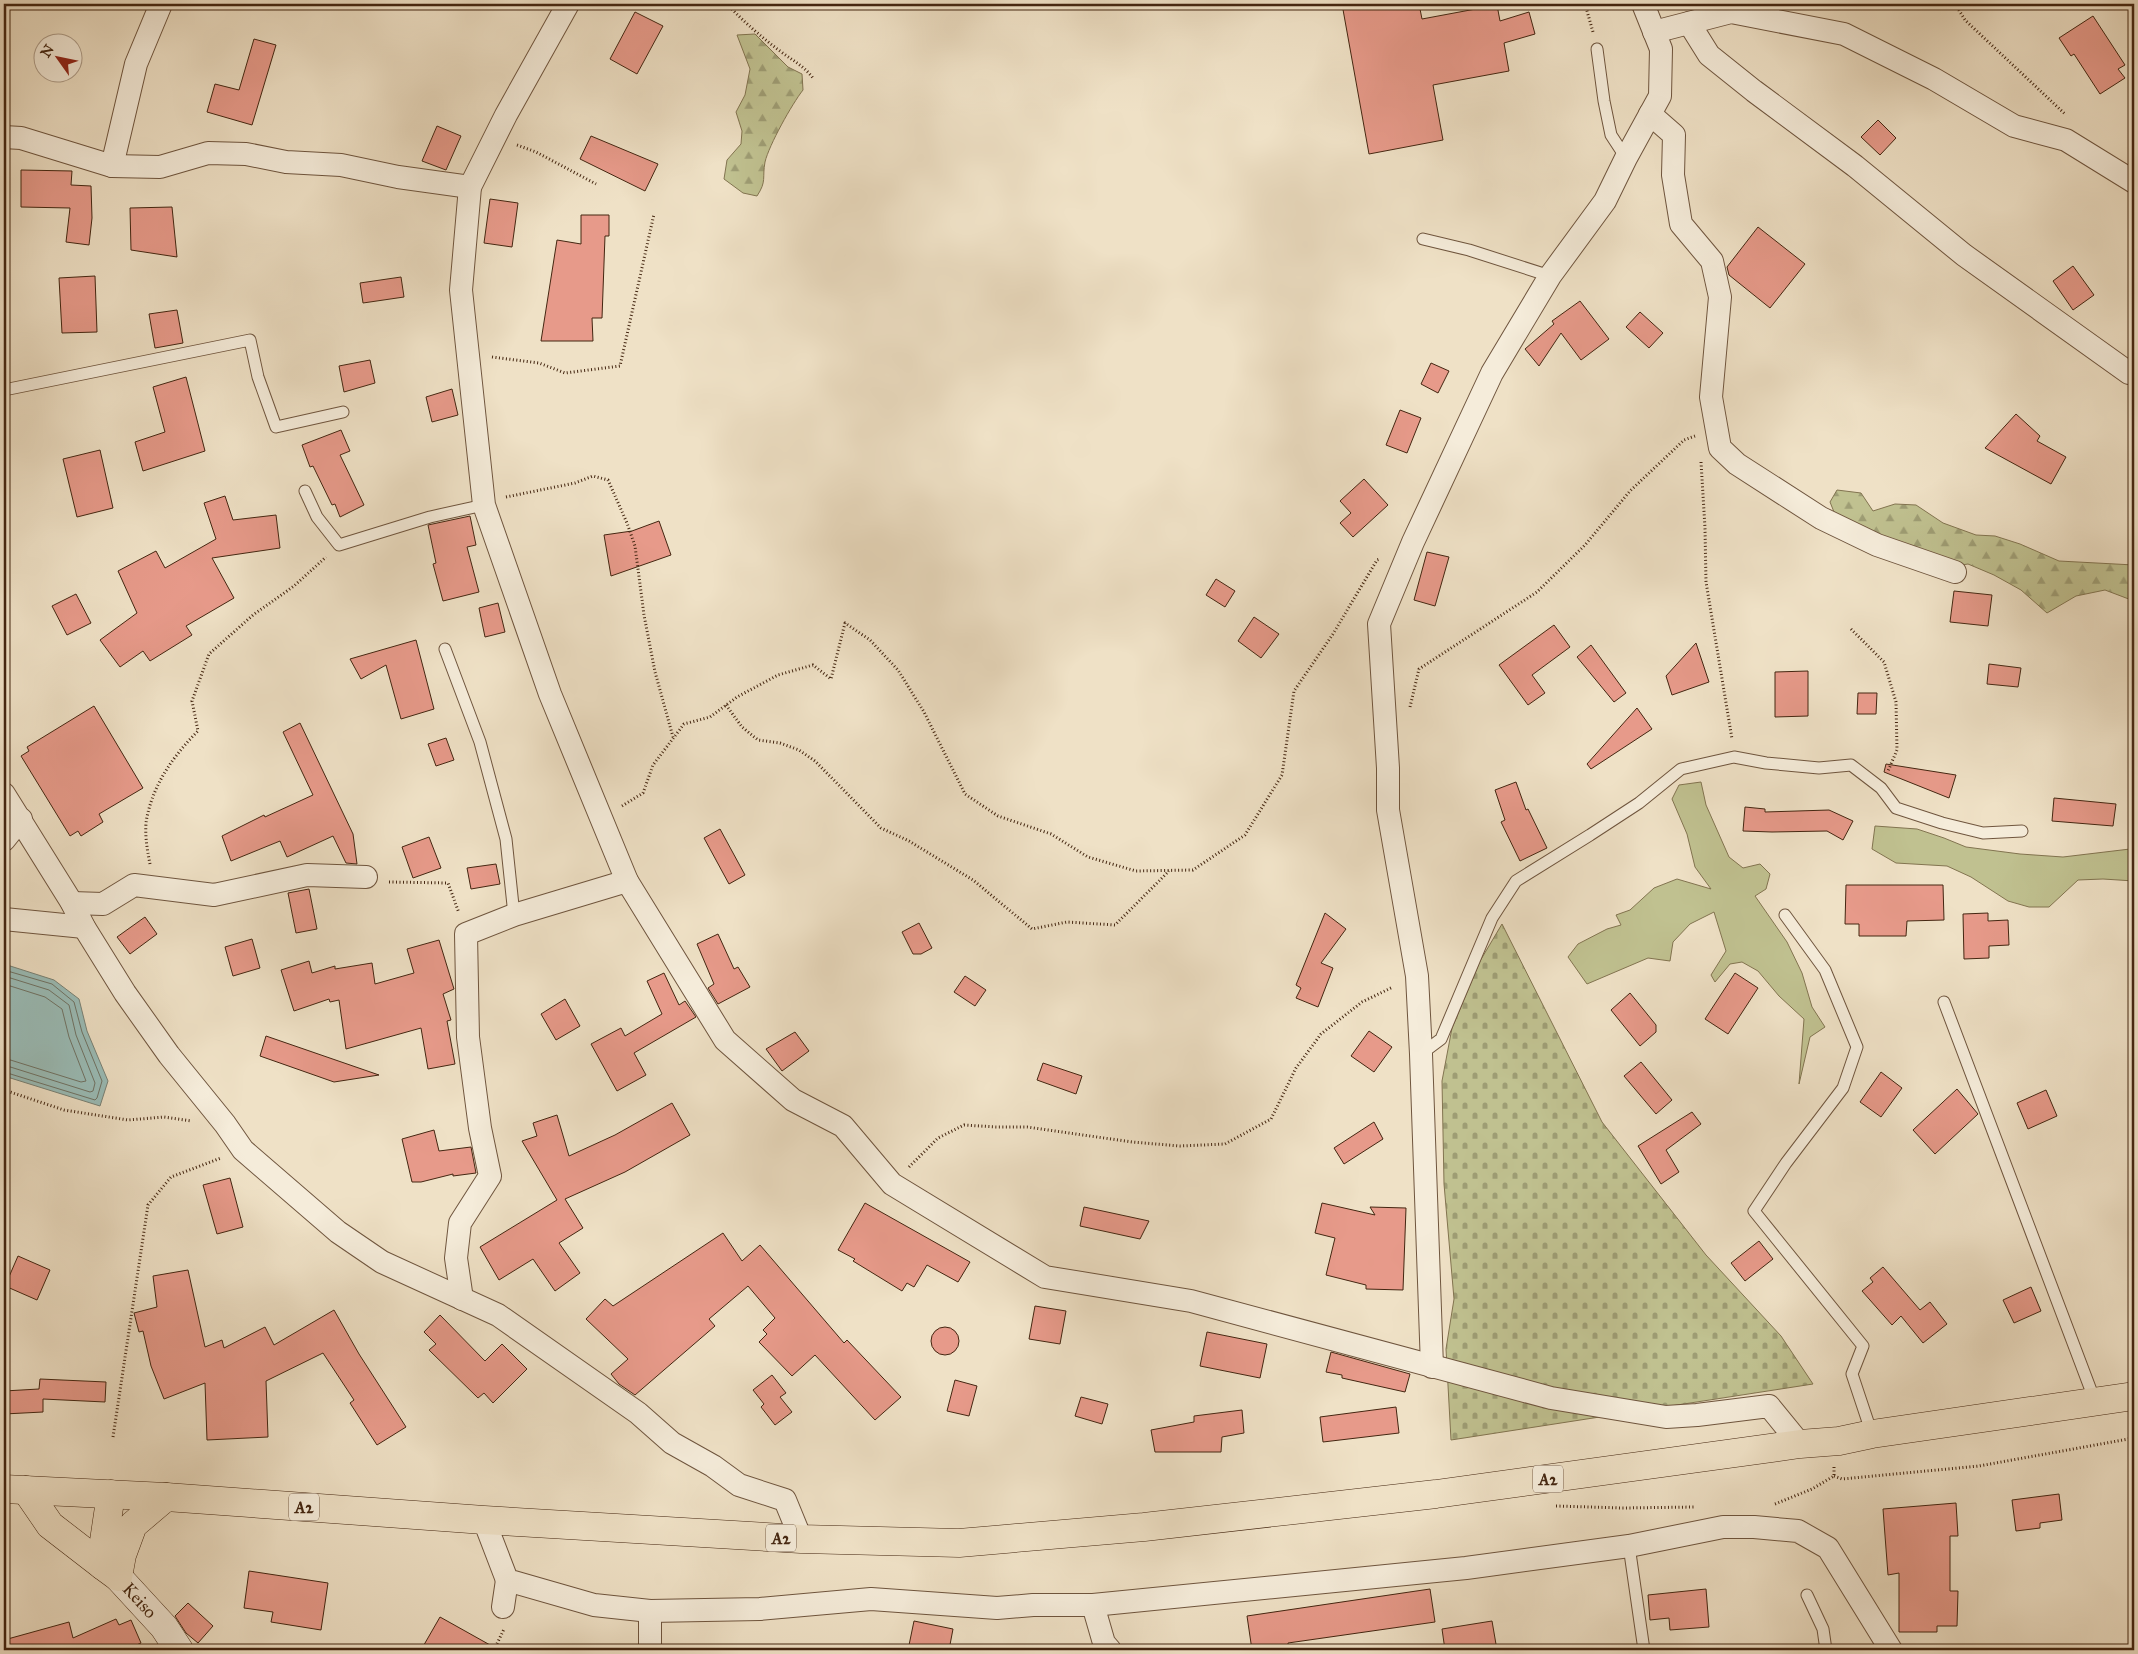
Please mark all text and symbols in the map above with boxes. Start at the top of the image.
north arrow [32,32,82,82]
text: N [37,41,58,61]
road number: A2 [1533,1466,1563,1492]
road number: A2 [289,1494,319,1520]
road number: A2 [766,1525,796,1552]
street label: Keiso [118,1578,162,1623]

